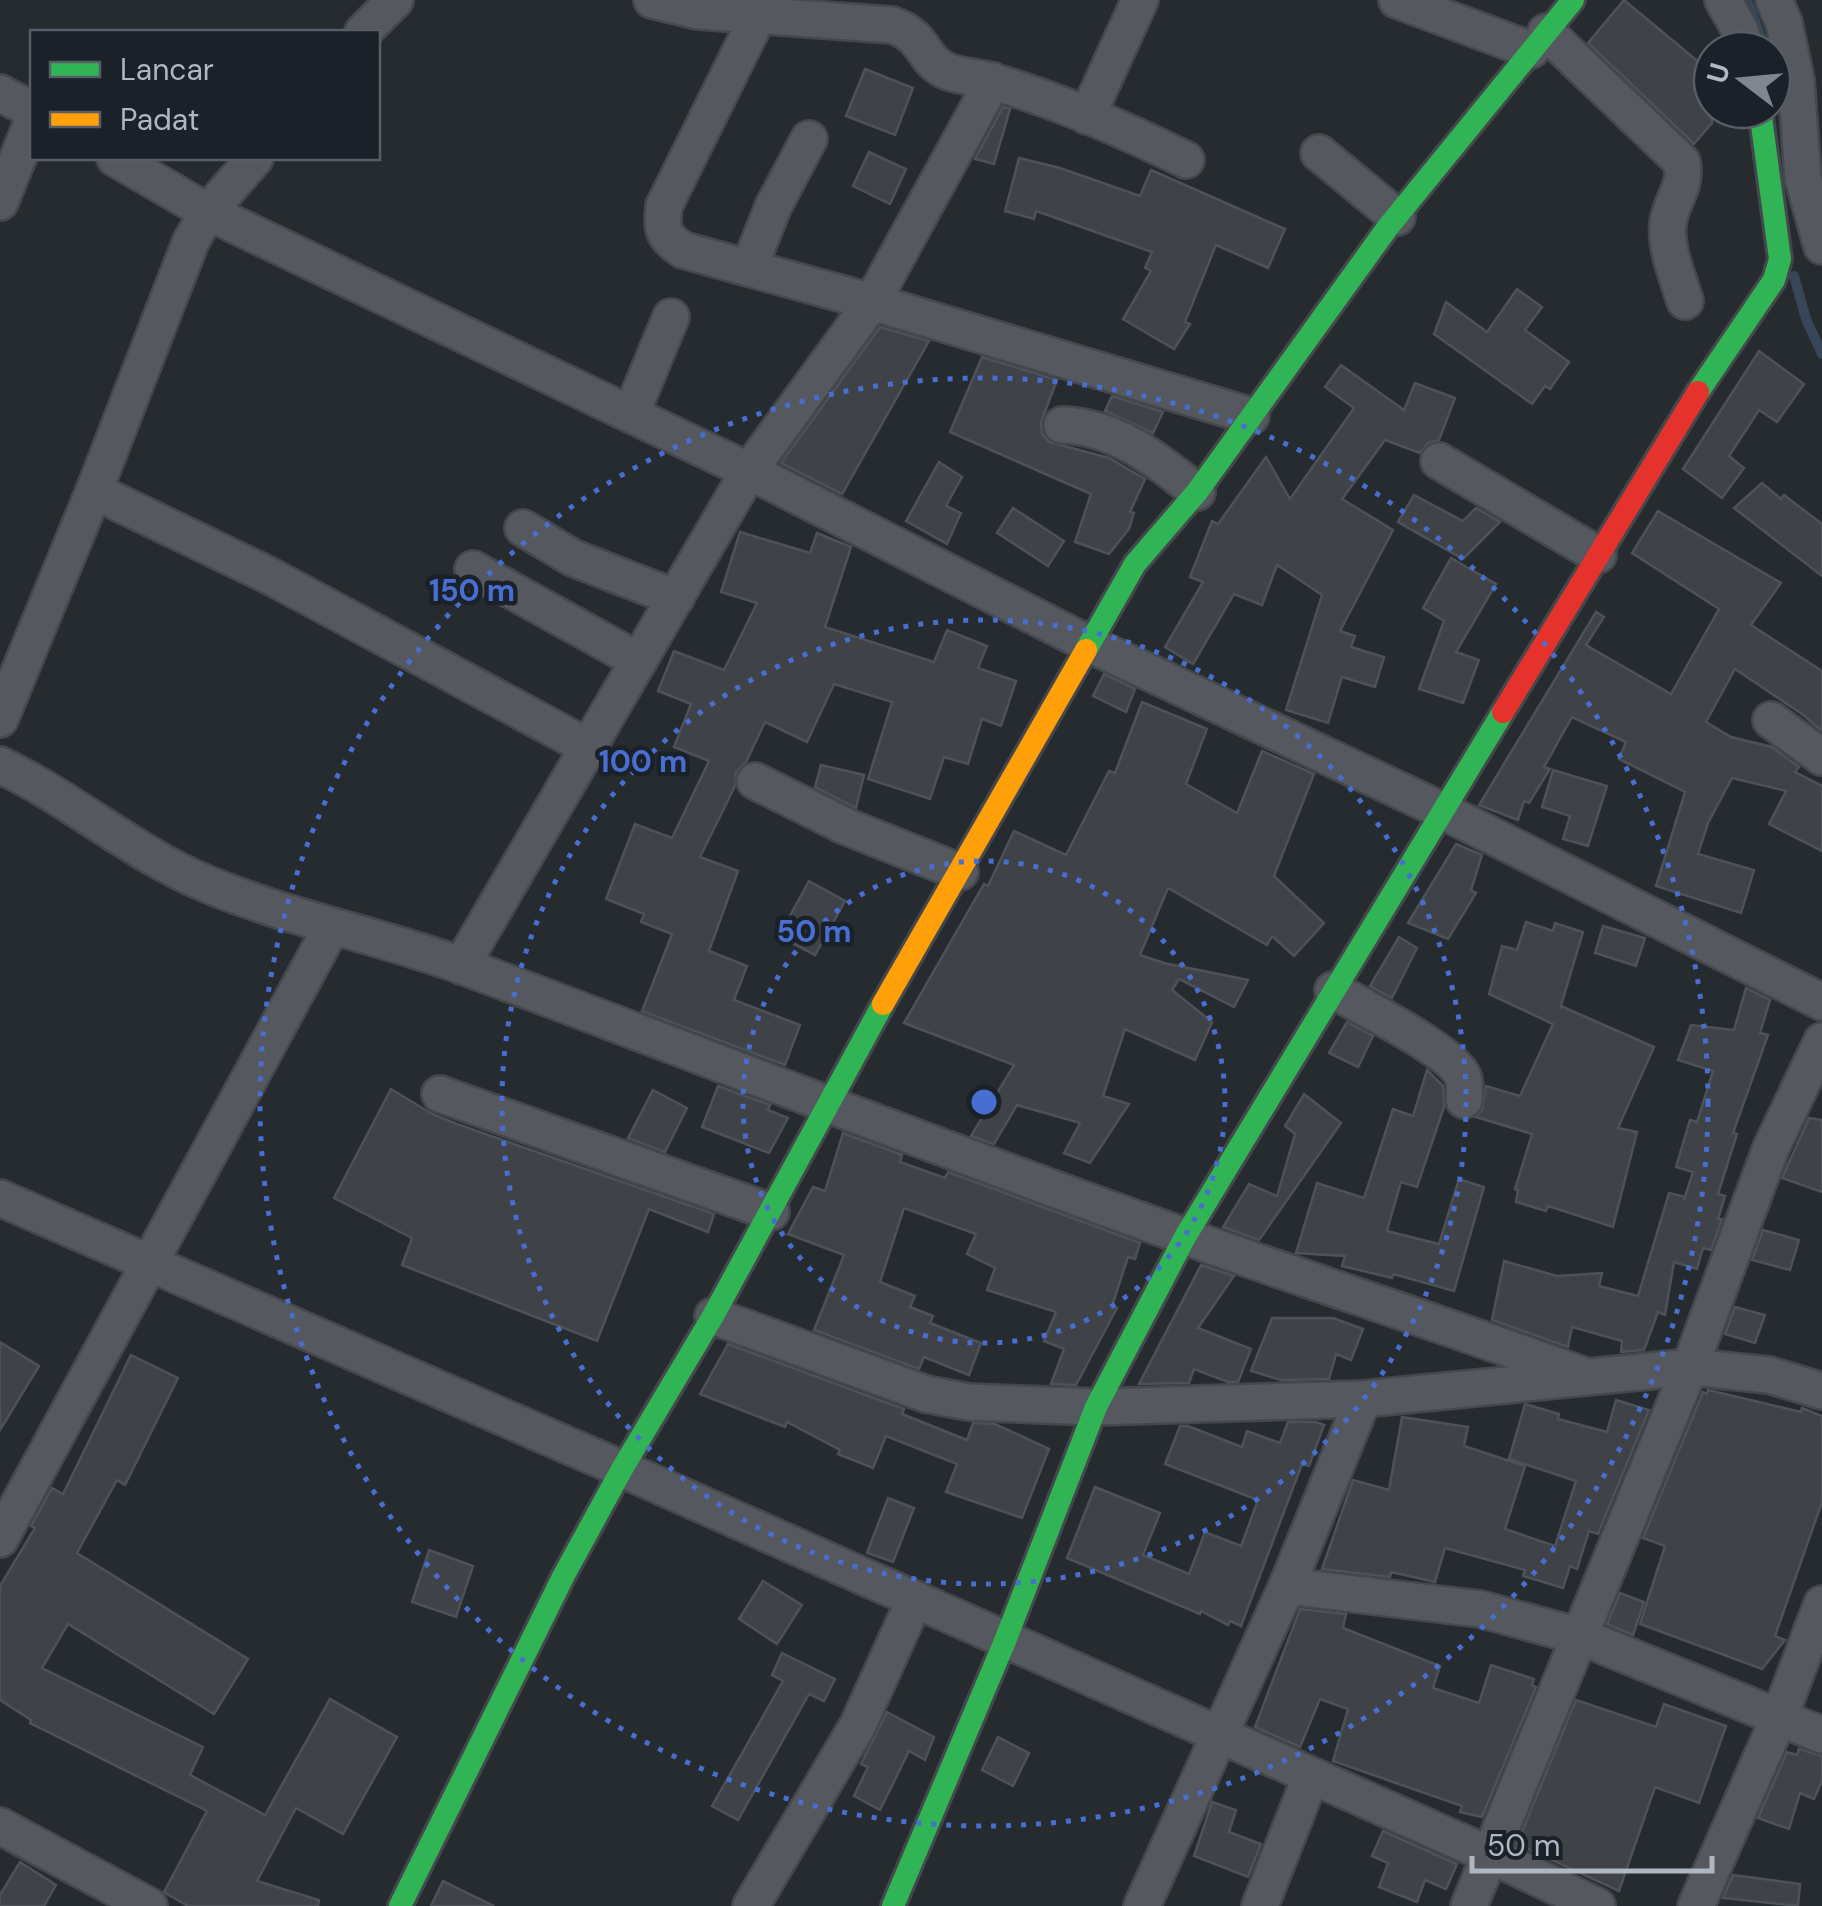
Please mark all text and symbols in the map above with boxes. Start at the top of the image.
legend [30,30,380,160]
north arrow [1692,30,1792,130]
text: Lancar [120,50,214,89]
text: U [1698,59,1739,88]
text: Padat [120,100,200,139]
text: 150 m [429,571,515,610]
text: 100 m [599,742,687,781]
text: 50 m [776,912,852,951]
centre of rings [966,1084,1002,1120]
scale bar [1472,1811,1712,1873]
text: 50 m [1487,1826,1561,1865]

